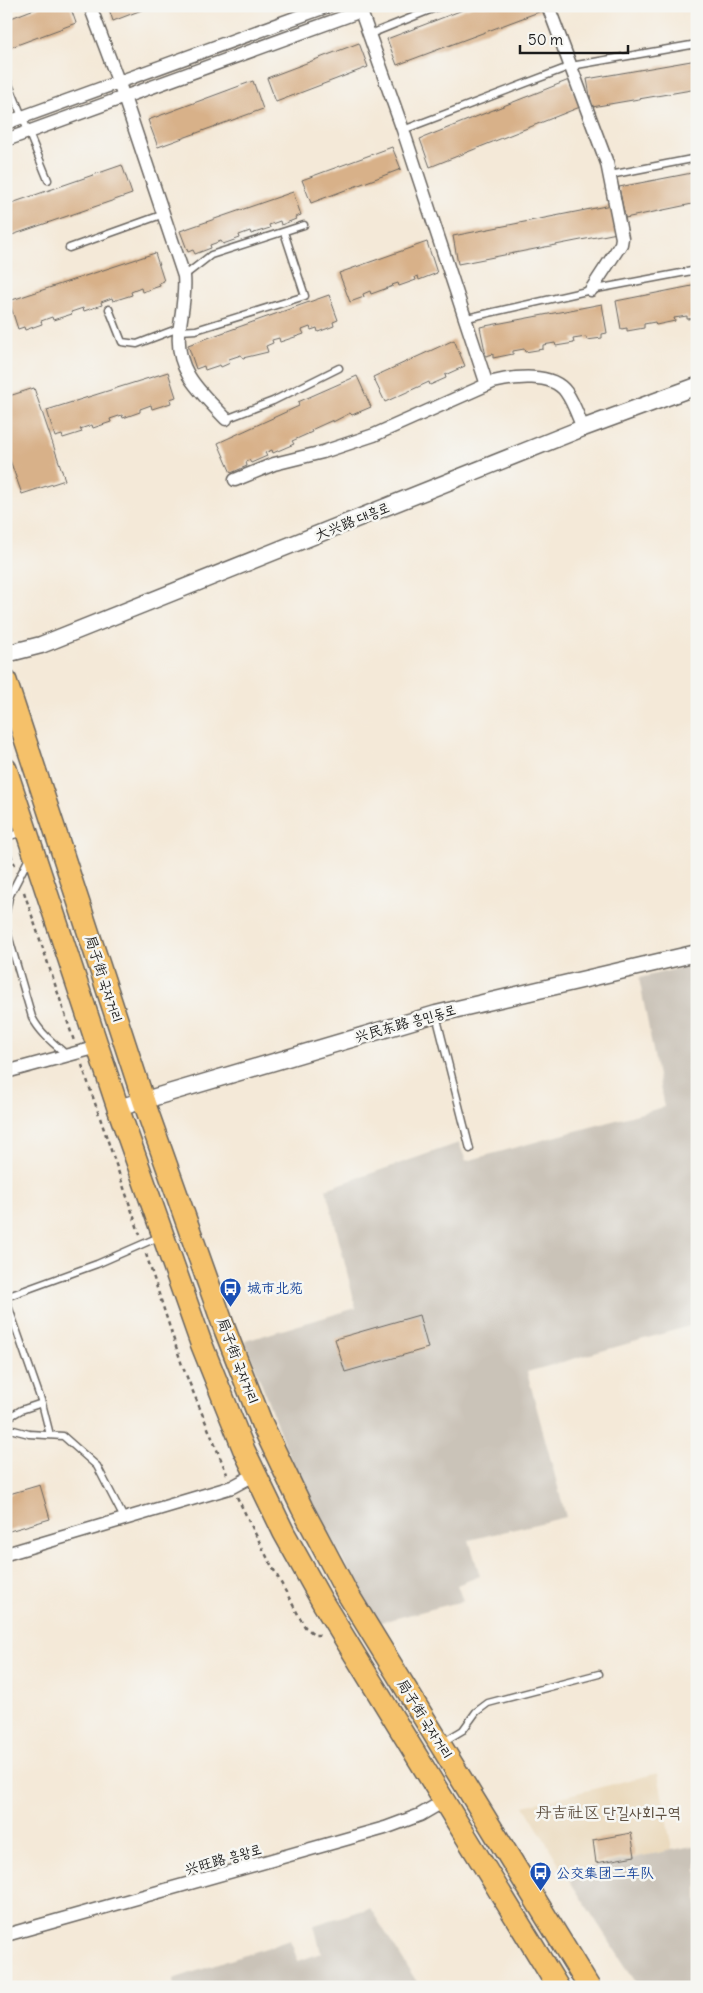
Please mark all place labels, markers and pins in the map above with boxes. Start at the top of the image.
bus stop icon: 城市北苑 [219,1276,243,1307]
place label: 城市北苑 [247,1279,303,1297]
bus stop icon: 公交集团二车队 [528,1861,552,1892]
place label: 公交集团二车队 [556,1864,654,1882]

